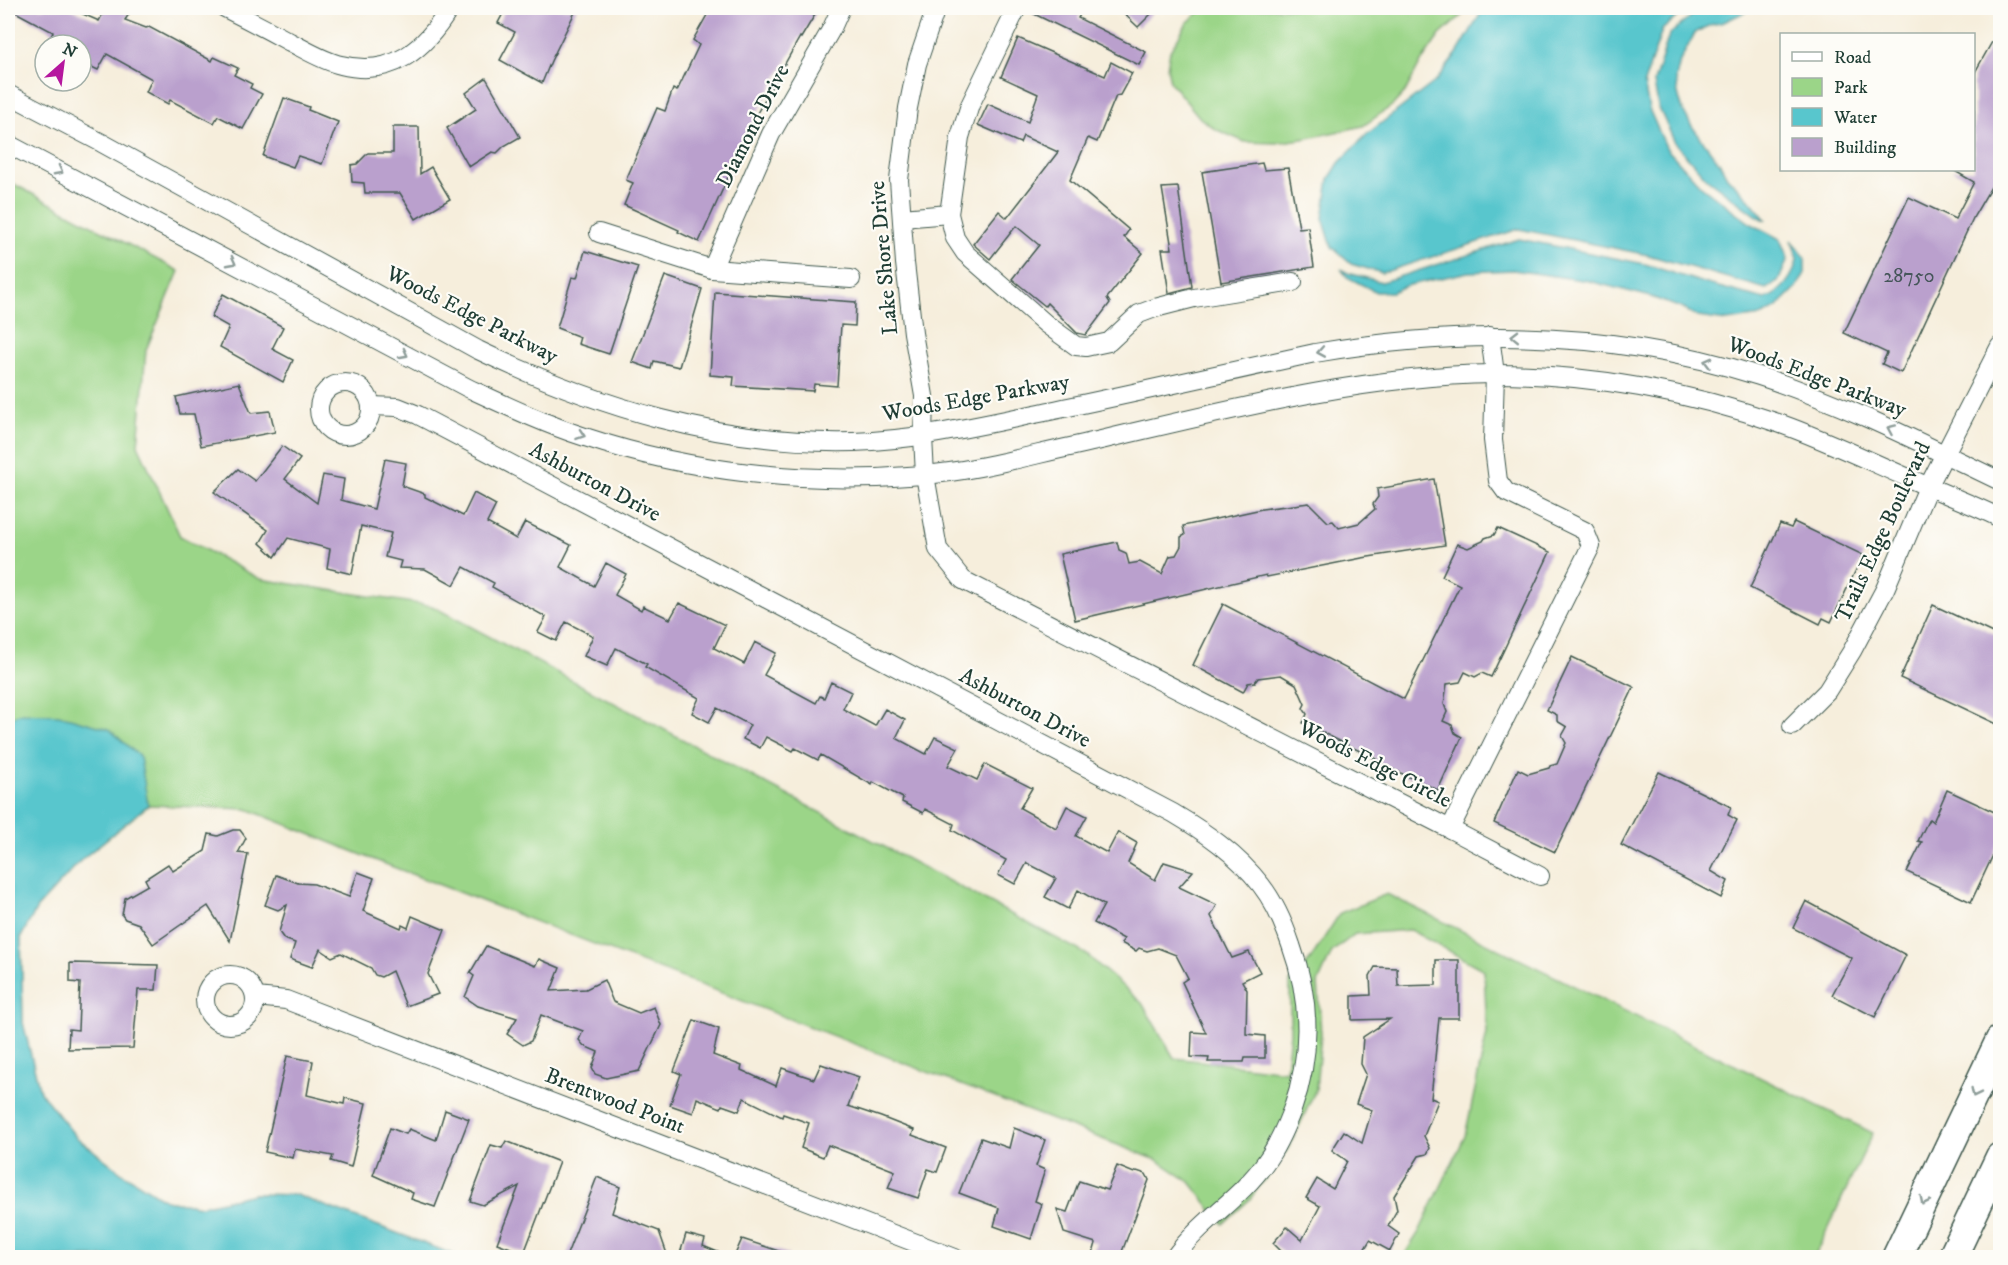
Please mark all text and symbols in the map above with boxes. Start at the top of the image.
north arrow [33,33,93,93]
legend [1780,33,1975,171]
text: N [59,39,80,63]
text: Road [1834,47,1871,69]
street label: Diamond Drive [710,60,796,192]
text: Park [1834,77,1868,99]
text: Water [1833,107,1877,129]
text: Building [1834,137,1896,159]
one-way arrow [53,164,63,175]
street label: Lake Shore Drive [864,180,904,336]
one-way arrow [225,255,236,267]
street label: Woods Edge Parkway [381,260,563,370]
house number: 28750 [1884,264,1935,289]
one-way arrow [1511,330,1520,343]
street label: Woods Edge Parkway [1723,330,1911,424]
one-way arrow [1316,345,1326,358]
one-way arrow [398,347,408,358]
one-way arrow [1703,356,1713,369]
street label: Woods Edge Parkway [879,368,1072,428]
one-way arrow [1886,424,1897,436]
one-way arrow [575,428,586,441]
street label: Ashburton Drive [525,436,665,528]
street label: Trails Edge Boulevard [1829,437,1937,627]
street label: Ashburton Drive [955,662,1095,754]
street label: Woods Edge Circle [1293,713,1456,814]
street label: Brentwood Point [541,1062,689,1140]
one-way arrow [1971,1086,1983,1097]
one-way arrow [1919,1194,1931,1205]

